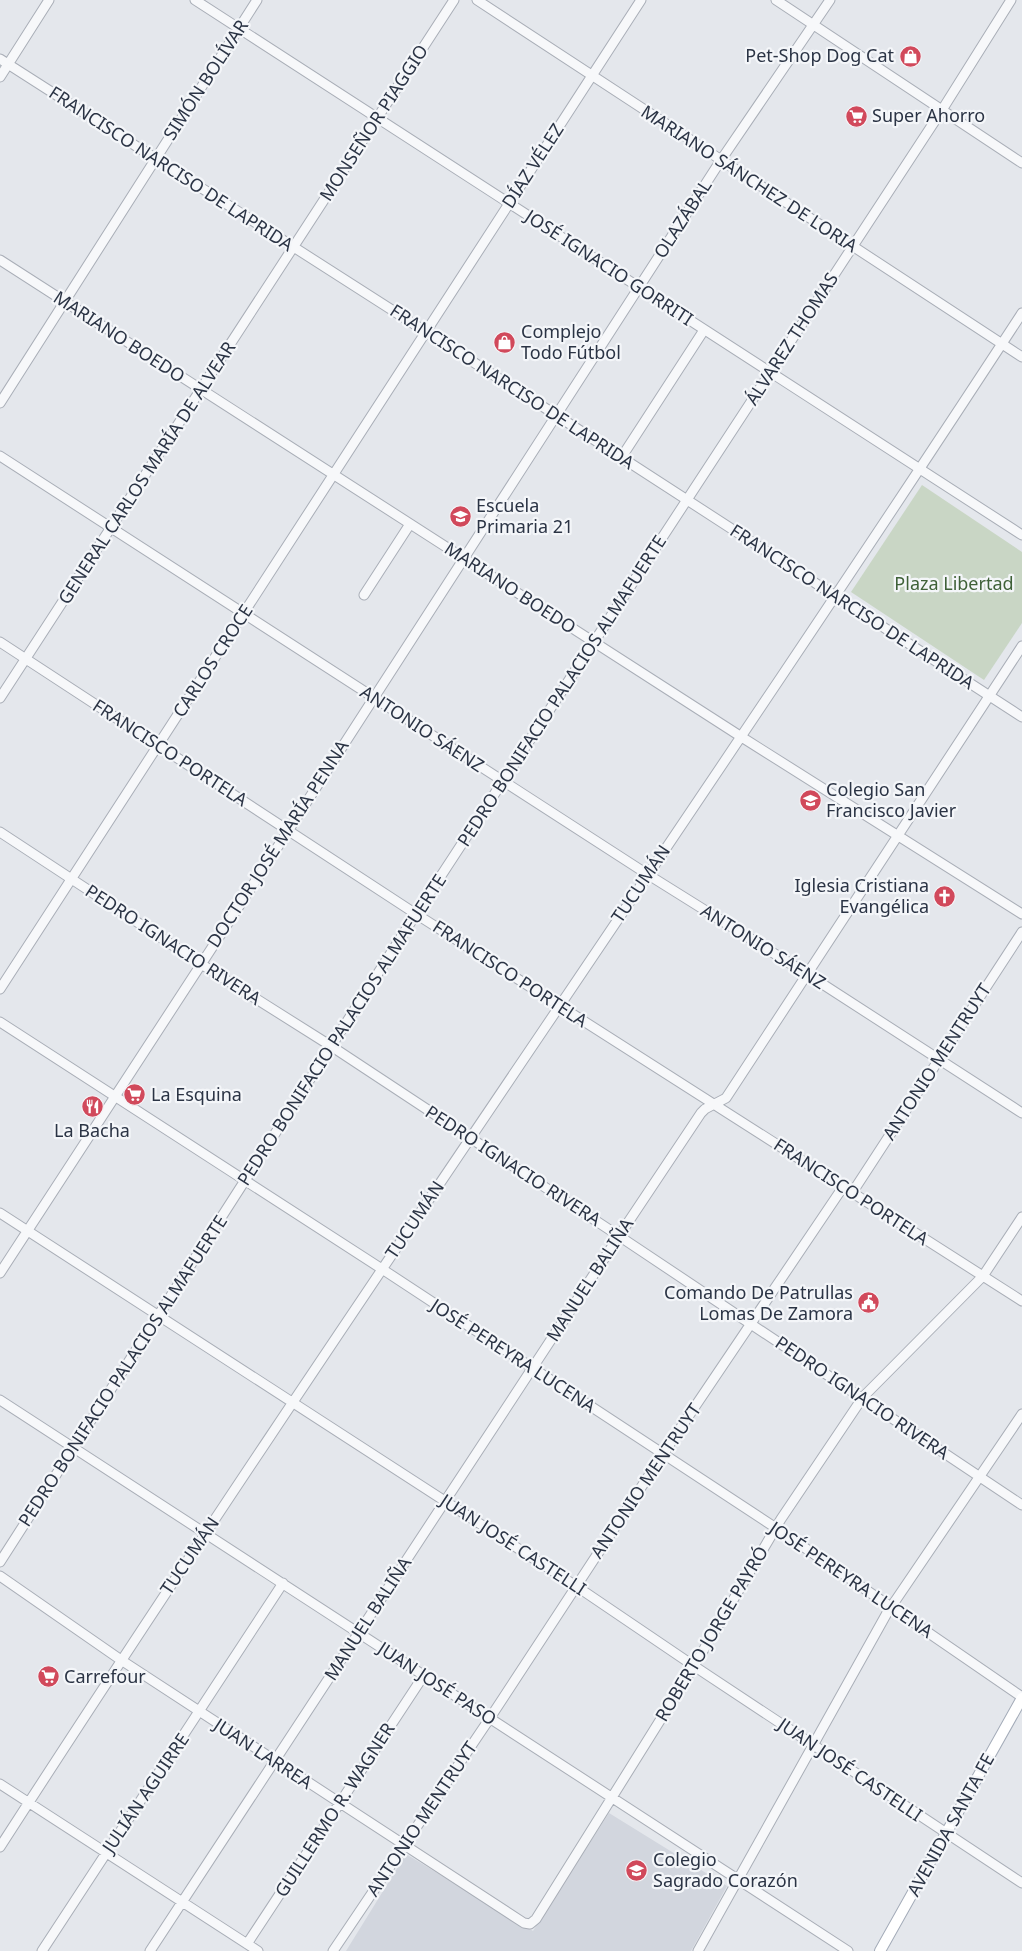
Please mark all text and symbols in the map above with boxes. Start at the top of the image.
street label: SIMÓN BOLÍVAR [157,15,253,144]
street label: MONSEÑOR PIAGGIO [314,40,433,205]
place label: Pet-Shop Dog Cat [745,43,895,67]
shop icon: Pet-Shop Dog Cat [898,44,922,68]
street label: FRANCISCO NARCISO DE LAPRIDA [45,80,299,257]
street label: MARIANO SÁNCHEZ DE LORIA [637,99,863,258]
place label: Super Ahorro [872,103,985,127]
supermarket icon: Super Ahorro [844,104,868,128]
street label: DÍAZ VÉLEZ [496,119,568,212]
street label: OLAZÁBAL [648,174,717,262]
street label: JOSÉ IGNACIO GORRITI [519,203,698,330]
street label: ÁLVAREZ THOMAS [739,267,843,409]
street label: MARIANO BOEDO [49,285,190,388]
street label: FRANCISCO NARCISO DE LAPRIDA [386,298,640,475]
place label: Complejo Todo Fútbol [521,319,621,364]
shop icon: Complejo Todo Fútbol [493,330,517,354]
street label: GENERAL CARLOS MARÍA DE ALVEAR [52,337,240,608]
place label: Escuela Primaria 21 [476,493,573,538]
school or university icon: Escuela Primaria 21 [448,504,472,528]
street label: FRANCISCO NARCISO DE LAPRIDA [726,518,980,695]
street label: PEDRO BONIFACIO PALACIOS ALMAFUERTE [451,530,671,851]
street label: MARIANO BOEDO [440,536,581,639]
park label: Plaza Libertad [894,571,1014,595]
street label: CARLOS CROCE [167,599,258,721]
street label: ANTONIO SÁENZ [356,679,489,777]
street label: FRANCISCO PORTELA [89,693,253,811]
street label: DOCTOR JOSÉ MARÍA PENNA [201,735,354,952]
place label: Colegio San Francisco Javier [826,777,957,822]
school or university icon: Colegio San Francisco Javier [798,788,822,812]
street label: TUCUMÁN [605,840,675,927]
street label: PEDRO BONIFACIO PALACIOS ALMAFUERTE [231,869,451,1190]
place label: Iglesia Cristiana Evangélica [794,873,929,918]
street label: PEDRO IGNACIO RIVERA [81,878,266,1010]
church icon: Iglesia Cristiana Evangélica [933,884,957,908]
street label: ANTONIO SÁENZ [697,898,830,994]
street label: FRANCISCO PORTELA [429,914,593,1032]
street label: ANTONIO MENTRUYT [877,979,996,1144]
place label: La Esquina [151,1082,242,1106]
supermarket icon: La Esquina [123,1083,147,1107]
restaurant icon: La Bacha [80,1094,104,1118]
street label: PEDRO IGNACIO RIVERA [421,1099,606,1231]
place label: La Bacha [54,1118,130,1142]
street label: FRANCISCO PORTELA [770,1132,934,1250]
street label: TUCUMÁN [379,1176,449,1263]
street label: PEDRO BONIFACIO PALACIOS ALMAFUERTE [12,1210,232,1531]
street label: MANUEL BALIÑA [540,1213,638,1346]
place label: Comando De Patrullas Lomas De Zamora [664,1280,853,1325]
public building icon: Comando De Patrullas Lomas De Zamora [857,1291,881,1315]
street label: JOSÉ PEREYRA LUCENA [425,1292,601,1418]
street label: PEDRO IGNACIO RIVERA [771,1330,955,1465]
street label: ANTONIO MENTRUYT [584,1398,706,1563]
street label: JUAN JOSÉ CASTELLI [434,1487,591,1600]
street label: TUCUMÁN [154,1512,224,1599]
street label: JOSÉ PEREYRA LUCENA [764,1514,938,1643]
street label: ROBERTO JORGE PAYRÓ [649,1541,773,1726]
street label: MANUEL BALIÑA [318,1552,416,1685]
street label: JUAN JOSÉ PASO [372,1635,501,1730]
place label: Carrefour [64,1664,146,1688]
supermarket icon: Carrefour [36,1665,60,1689]
street label: JUAN LARREA [208,1711,318,1794]
street label: JUAN JOSÉ CASTELLI [772,1711,927,1826]
street label: GUILLERMO R. WAGNER [269,1718,400,1901]
street label: JULIÁN AGUIRRE [95,1728,194,1859]
street label: ANTONIO MENTRUYT [360,1736,482,1901]
street label: AVENIDA SANTA FE [901,1749,999,1900]
place label: Colegio Sagrado Corazón [653,1847,798,1892]
school or university icon: Colegio Sagrado Corazón [625,1858,649,1882]

